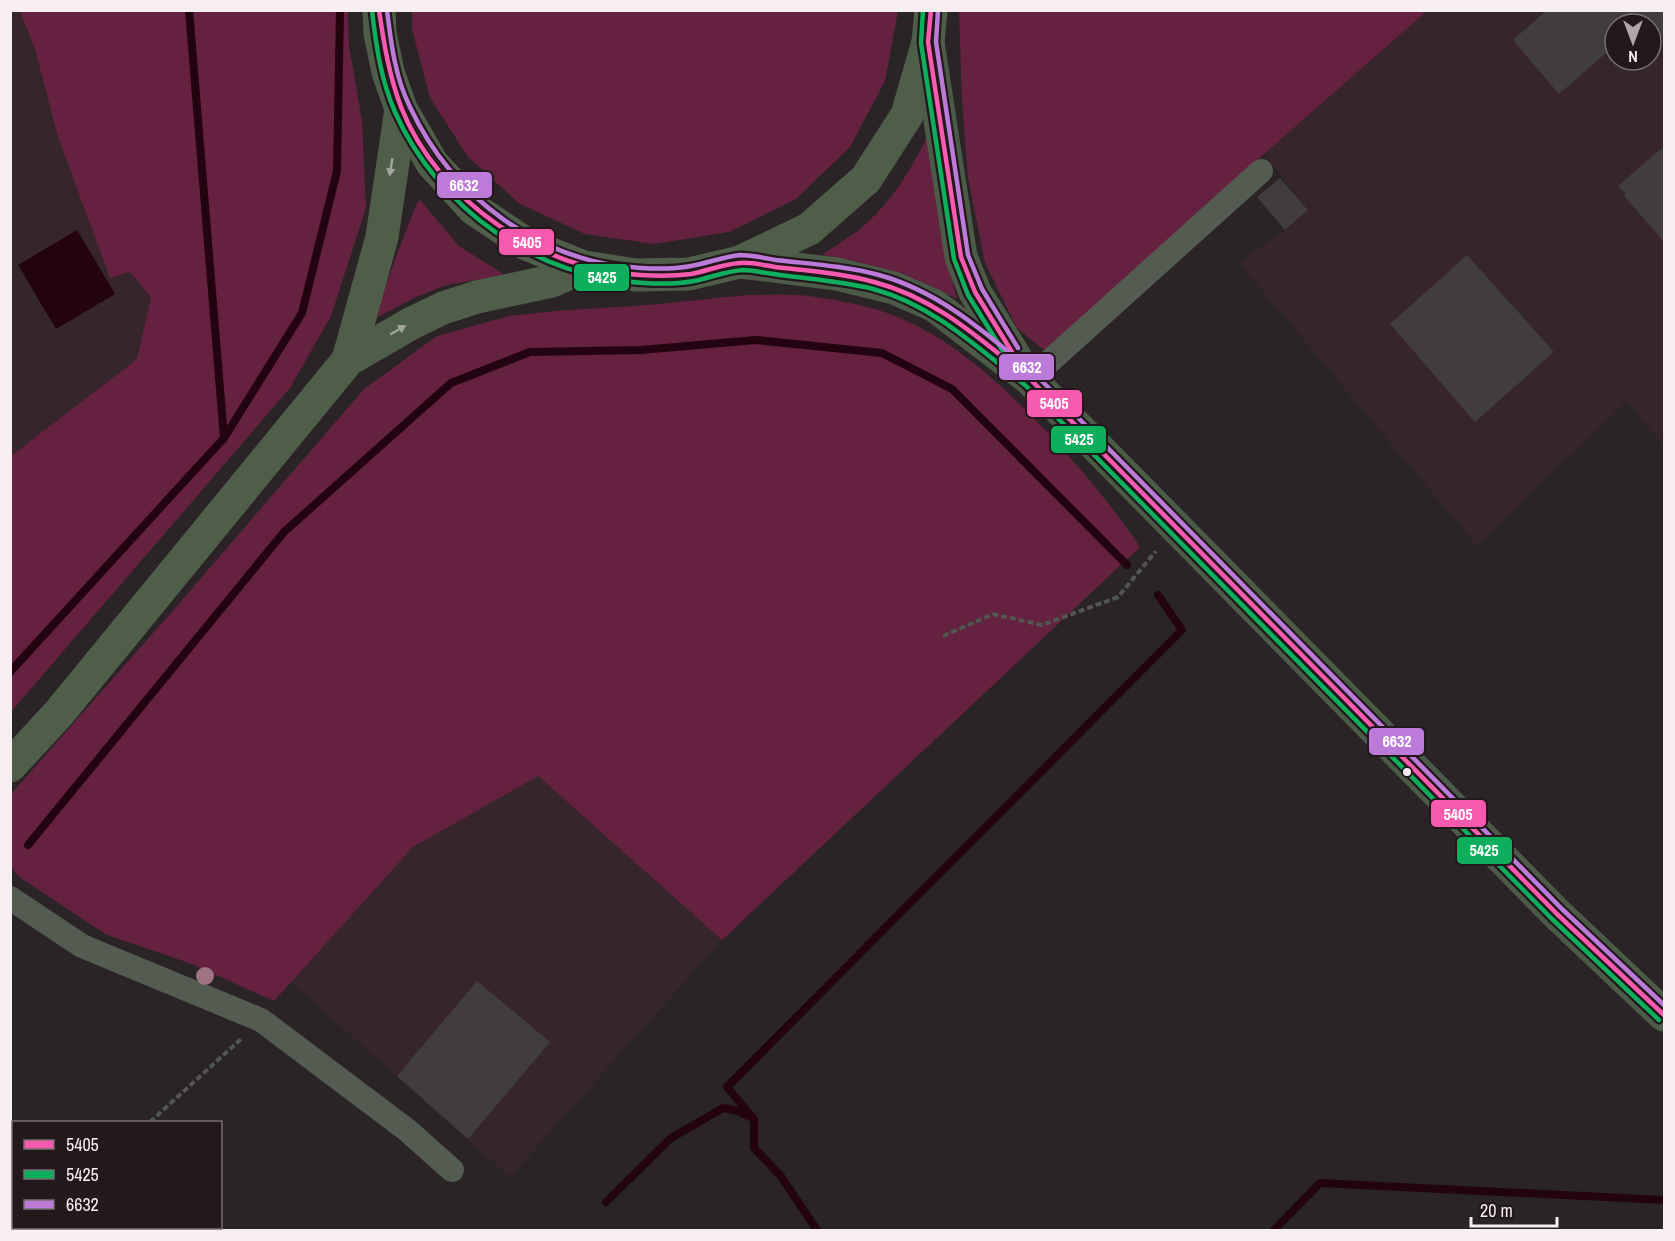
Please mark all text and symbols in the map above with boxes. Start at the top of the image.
north arrow [1603,12,1663,72]
text: N [1628,46,1638,68]
one-way arrow [387,158,396,177]
line badge: 6632 [436,171,493,199]
text: 6632 [449,174,479,196]
line badge: 5405 [498,228,555,256]
text: 5405 [512,231,542,253]
line badge: 5425 [573,263,630,292]
text: 5425 [587,266,617,288]
one-way arrow [390,325,406,336]
line badge: 6632 [998,353,1055,381]
text: 6632 [1012,356,1042,378]
line badge: 5405 [1026,389,1083,418]
text: 5405 [1039,392,1069,414]
line badge: 5425 [1050,425,1107,454]
text: 5425 [1064,428,1094,450]
line badge: 6632 [1368,727,1425,756]
text: 6632 [1382,730,1412,752]
unlabelled marker [1401,766,1413,778]
line badge: 5405 [1430,799,1487,828]
text: 5405 [1443,803,1473,825]
line badge: 5425 [1456,836,1513,865]
text: 5425 [1469,839,1499,861]
legend [12,1121,222,1229]
text: 5405 [66,1132,99,1157]
text: 5425 [66,1162,99,1187]
scale bar [1471,1190,1556,1228]
text: 6632 [66,1192,99,1217]
text: 20 m [1480,1198,1513,1223]

